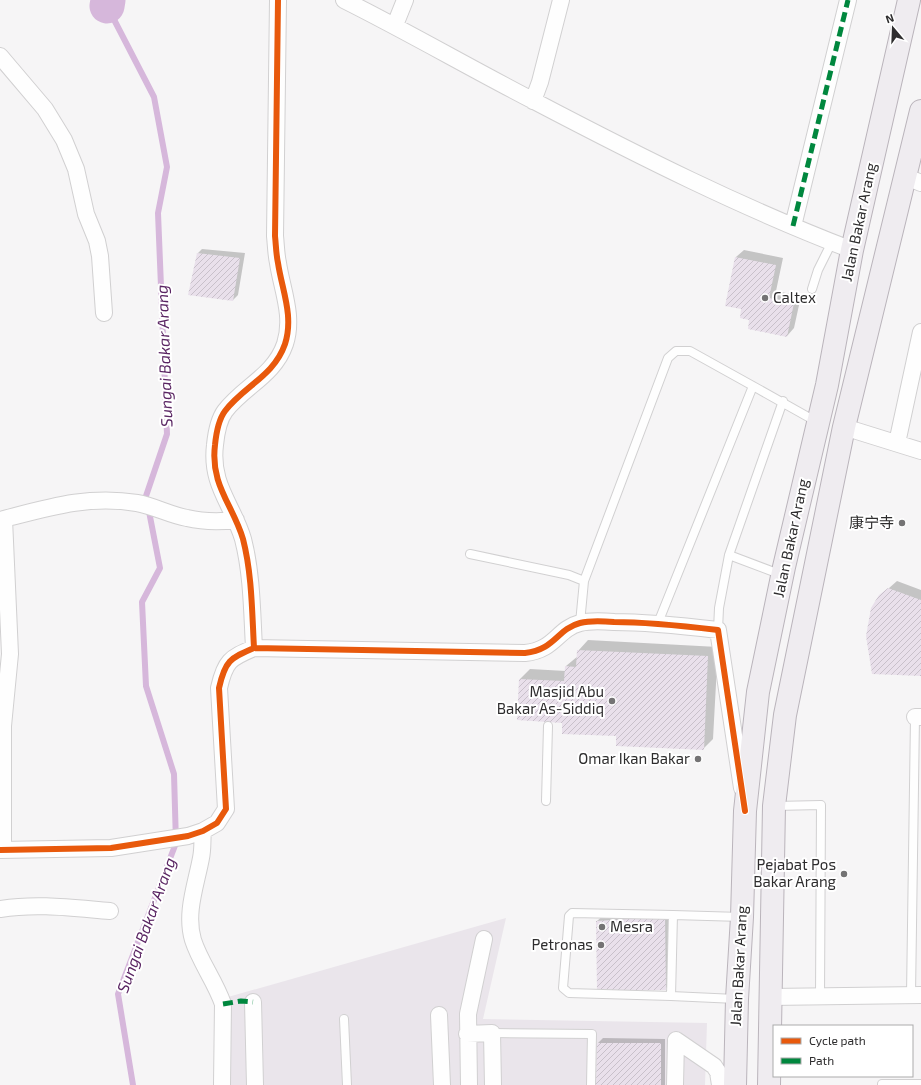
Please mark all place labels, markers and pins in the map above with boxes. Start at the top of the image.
place label: Caltex [773,288,816,306]
marker: Caltex [760,293,770,303]
place label: 康宁寺 [849,513,894,531]
marker: 康宁寺 [897,518,907,528]
place label: Masjid Abu Bakar As-Siddiq [497,682,604,717]
marker: Masjid Abu Bakar As-Siddiq [607,696,617,706]
place label: Omar Ikan Bakar [578,749,690,767]
marker: Omar Ikan Bakar [693,754,703,764]
place label: Pejabat Pos Bakar Arang [753,855,837,890]
marker: Pejabat Pos Bakar Arang [839,869,849,879]
place label: Mesra [610,917,653,935]
marker: Mesra [597,922,607,932]
place label: Petronas [532,935,593,953]
marker: Petronas [596,940,606,950]

